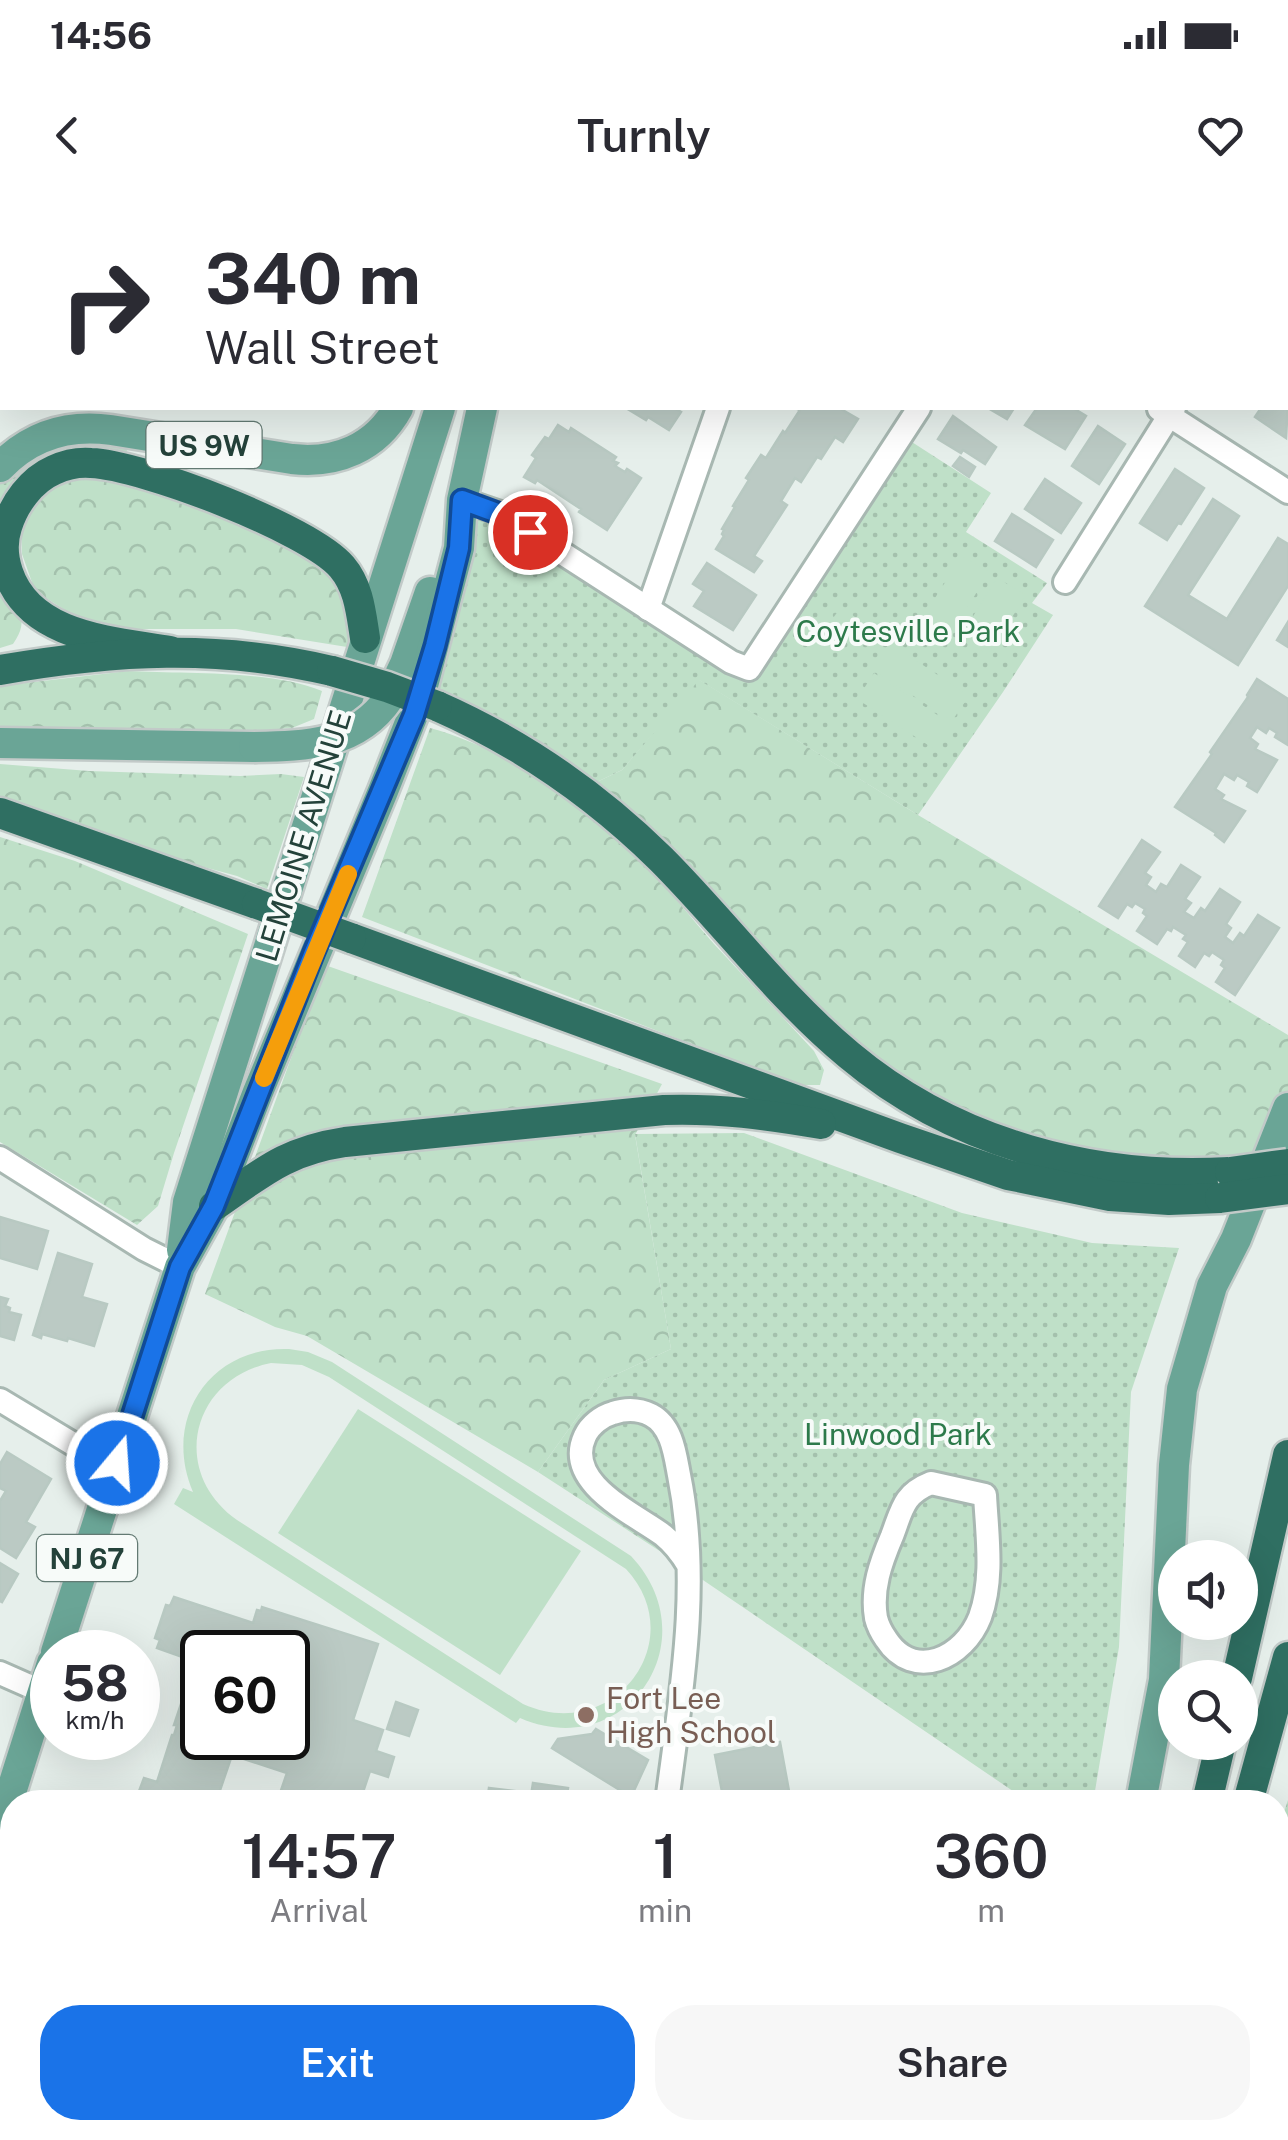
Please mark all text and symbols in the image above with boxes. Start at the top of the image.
text: 14:56 [50,13,152,58]
icon: back [40,108,95,163]
icon: heart [1193,108,1248,163]
text: Turnly [577,109,711,162]
text: 340 m [205,237,421,320]
icon: right [40,240,170,370]
text: Wall Street [205,321,440,374]
road number: US 9W [146,422,262,468]
pin [488,490,573,575]
icon: arrive [503,505,558,560]
park label: Coytesville Park [796,613,1020,649]
street label: LEMOINE AVENUE [248,706,358,966]
position arrow [65,1411,169,1515]
park label: Linwood Park [804,1416,992,1452]
road number: NJ 67 [37,1535,137,1581]
map controls [1158,1540,1258,1760]
button: sound [1158,1540,1258,1640]
speed limit sign: 60 [180,1630,310,1760]
text: 58 [61,1653,129,1712]
button: search [1158,1660,1258,1760]
place label: Fort Lee High School [606,1680,776,1750]
marker: Fort Lee High School [575,1704,597,1726]
text: km/h [66,1705,124,1735]
text: 14:57 [241,1821,397,1892]
text: 1 [653,1821,678,1892]
text: 360 [934,1821,1049,1892]
text: Arrival [270,1892,368,1929]
text: min [638,1892,692,1929]
text: m [977,1892,1005,1929]
button: Exit [40,2005,635,2120]
button: Share [655,2005,1250,2120]

